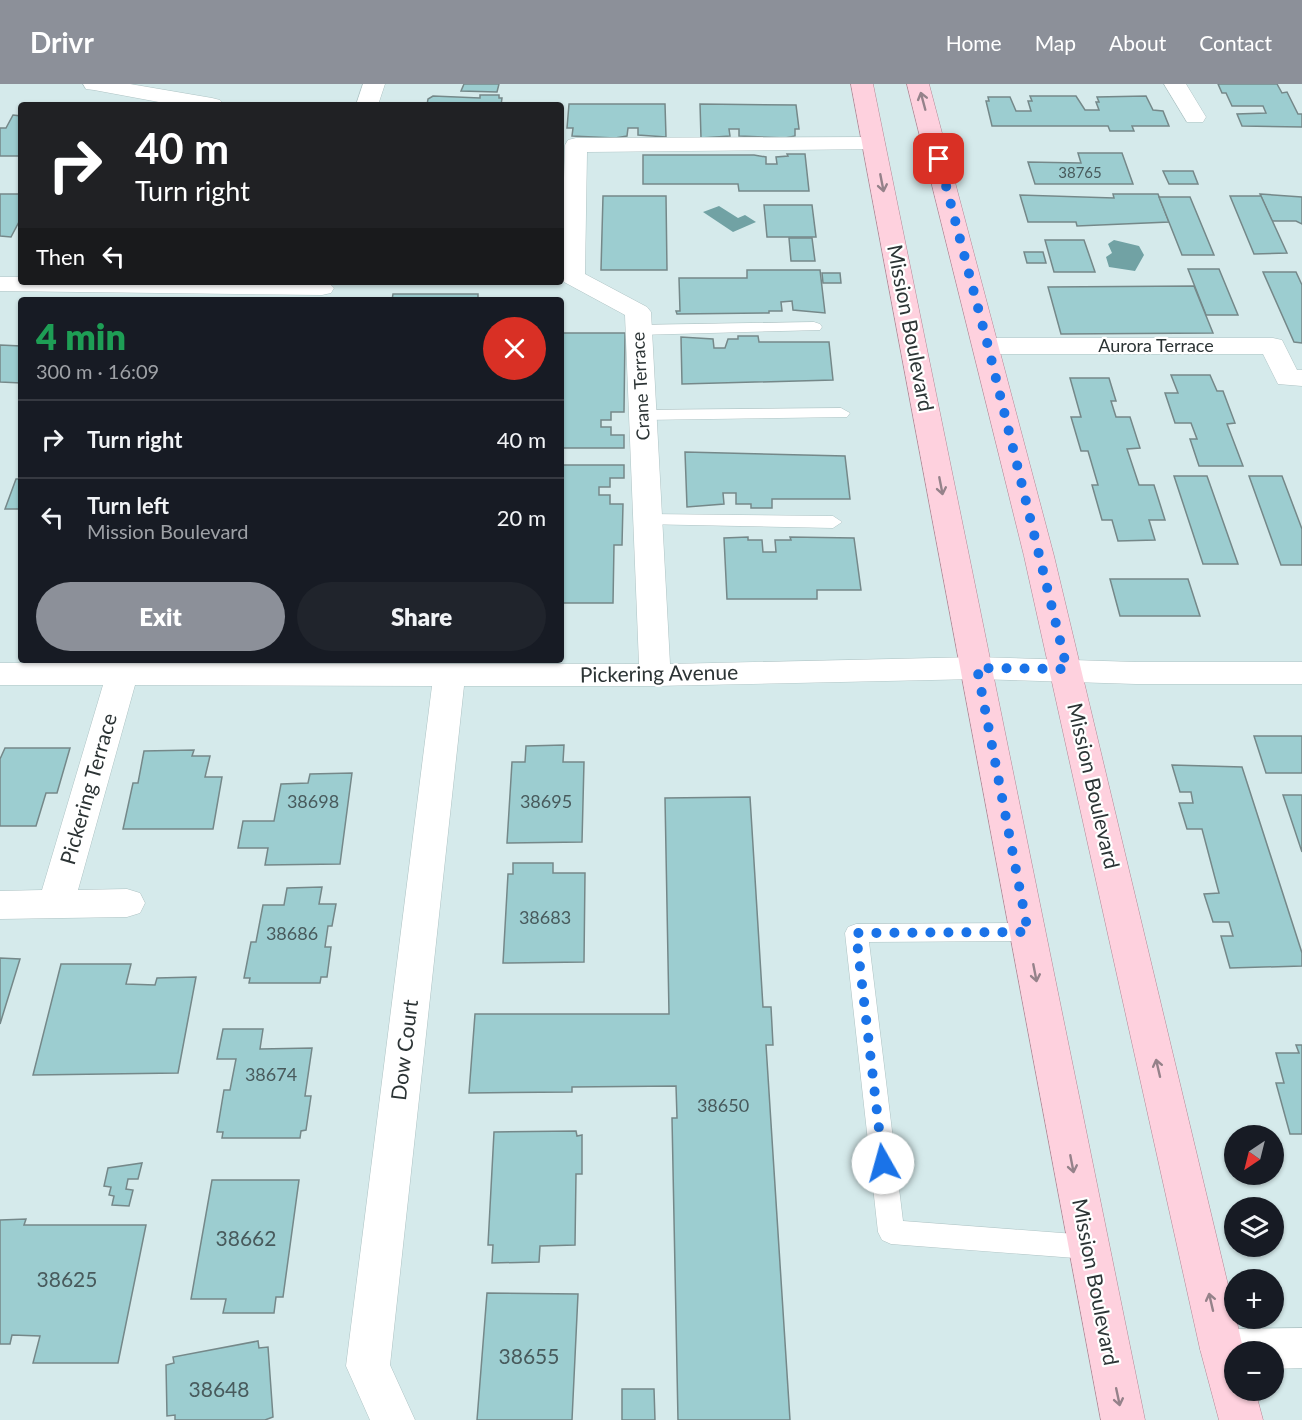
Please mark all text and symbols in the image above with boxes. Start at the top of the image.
text: Drivr [30,25,94,59]
text: Home [946,30,1002,55]
text: Map [1035,30,1076,55]
text: About [1109,30,1166,55]
text: Contact [1199,30,1272,55]
one-way arrow [917,92,928,111]
text: 40 m [135,123,229,173]
icon: right [36,126,114,204]
pin [913,133,964,184]
icon: arrive [922,142,955,175]
house number: 38765 [1058,163,1102,181]
one-way arrow [877,172,888,192]
text: Turn right [135,174,250,207]
icon: left [97,240,130,273]
street label: Mission Boulevard [883,242,940,413]
text: Then [36,243,85,270]
text: 4 min [36,314,126,358]
button: close [483,317,546,380]
street label: Crane Terrace [626,331,654,441]
street label: Aurora Terrace [1098,334,1214,356]
text: 300 m · 16:09 [36,359,159,383]
icon: right [36,423,69,456]
text: Turn right [87,426,182,453]
text: 40 m [497,426,546,453]
one-way arrow [936,476,947,496]
text: Turn left [87,492,169,519]
icon: left [36,501,69,534]
text: 20 m [497,504,546,531]
text: Mission Boulevard [87,519,248,543]
button: Exit [36,582,285,651]
button: Share [297,582,546,651]
street label: Pickering Avenue [580,659,738,686]
street label: Mission Boulevard [1063,700,1126,871]
street label: Pickering Terrace [54,710,121,867]
house number: 38698 [287,790,339,812]
house number: 38695 [520,790,572,812]
house number: 38683 [519,906,571,928]
house number: 38686 [266,922,318,944]
one-way arrow [1030,963,1041,982]
street label: Dow Court [385,997,422,1102]
one-way arrow [1152,1059,1163,1079]
house number: 38674 [245,1063,297,1085]
house number: 38650 [697,1094,749,1116]
north arrow [1224,1125,1284,1185]
map controls [1224,1125,1284,1401]
position arrow [851,1131,915,1195]
one-way arrow [1067,1154,1078,1174]
street label: Mission Boulevard [1068,1196,1125,1367]
button: layers [1224,1197,1284,1257]
house number: 38662 [216,1225,276,1250]
house number: 38625 [37,1266,97,1291]
button: + [1224,1269,1284,1329]
one-way arrow [1205,1293,1217,1312]
button: − [1224,1341,1284,1401]
house number: 38655 [499,1343,559,1368]
house number: 38648 [189,1376,249,1401]
one-way arrow [1112,1387,1124,1406]

